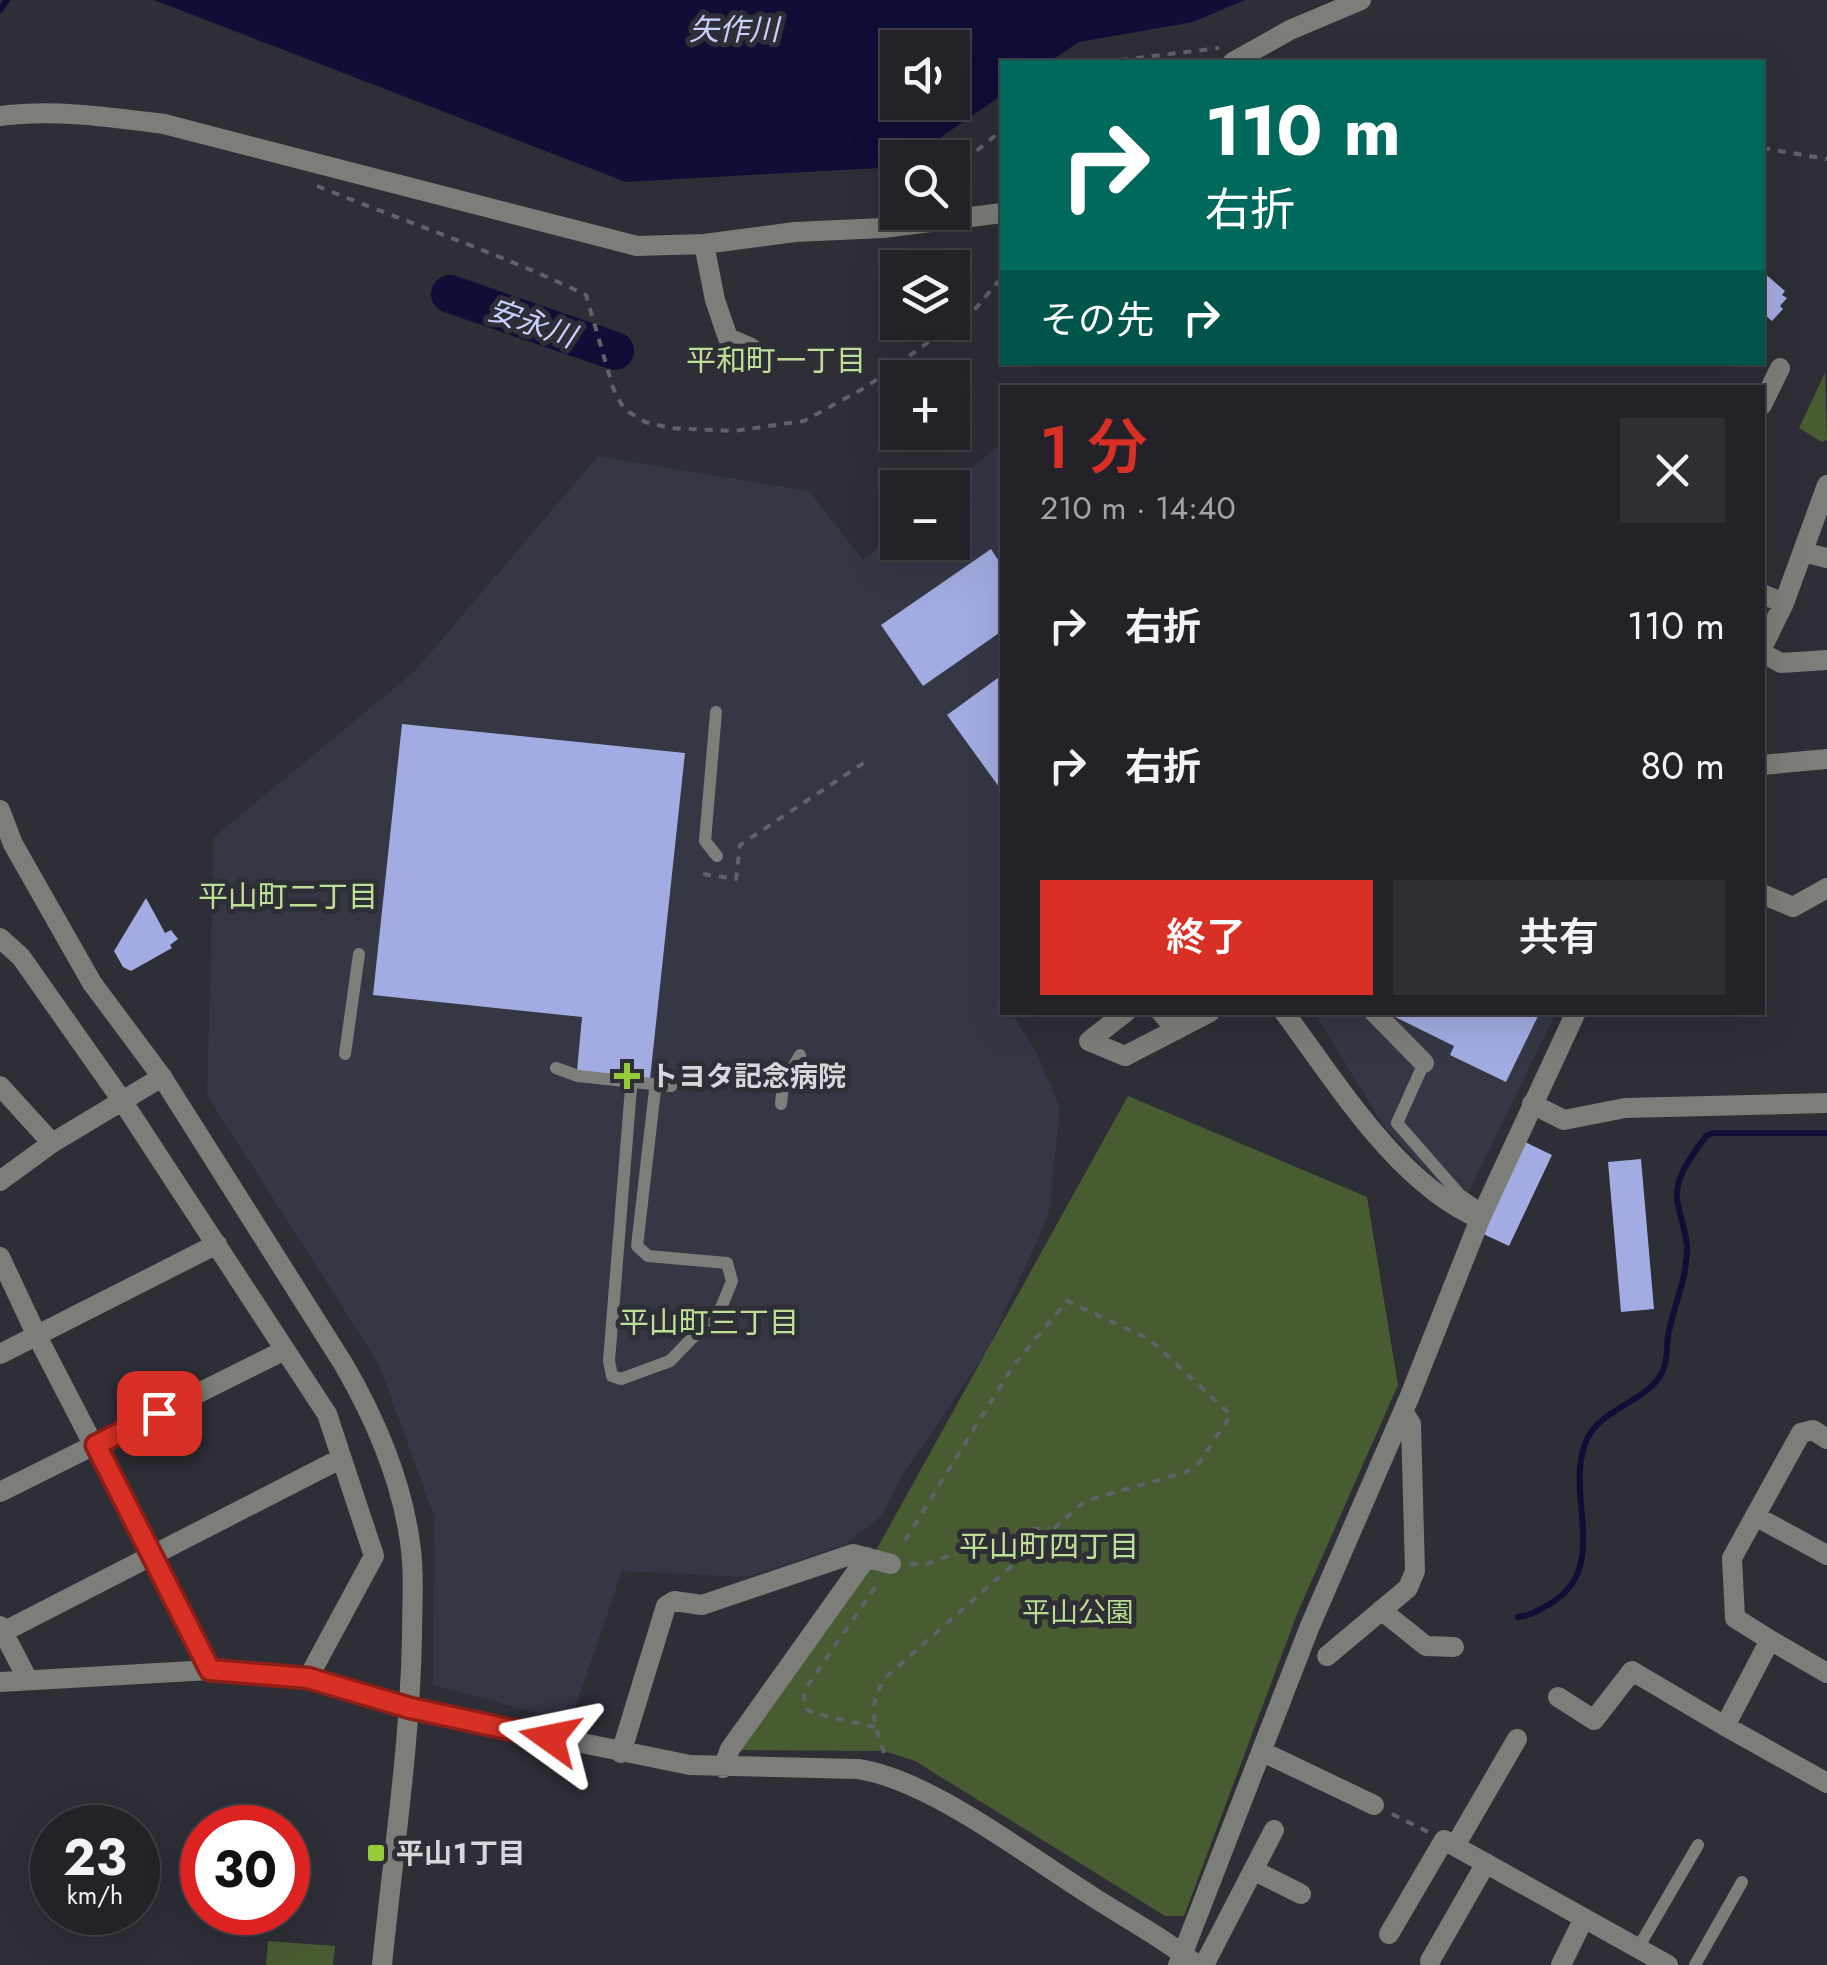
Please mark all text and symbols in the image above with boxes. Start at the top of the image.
water label: 矢作川 [689,8,782,51]
map controls [880,30,970,560]
button: sound [880,30,970,120]
text: 110 m [1205,80,1401,181]
icon: right [1040,100,1170,230]
button: search [880,140,970,230]
text: 右折 [1205,177,1295,242]
button: layers [880,250,970,340]
water label: 安永川 [482,288,584,359]
icon: right [1174,290,1229,345]
text: その先 [1040,292,1154,347]
district label: 平和町一丁目 [686,339,866,382]
button: + [880,360,970,450]
text: 1 分 [1040,404,1147,491]
button: close [1620,418,1725,523]
button: − [880,470,970,560]
text: 210 m · 14:40 [1040,485,1236,531]
icon: right [1040,598,1095,653]
text: 110 m [1627,598,1725,653]
text: 右折 [1125,599,1201,654]
icon: right [1040,738,1095,793]
text: 80 m [1640,738,1725,793]
text: 右折 [1125,739,1201,794]
district label: 平山町二丁目 [198,875,378,918]
button: 終了 [1040,880,1373,995]
button: 共有 [1393,880,1725,995]
place label: トヨタ記念病院 [650,1056,846,1097]
marker: トヨタ記念病院 [614,1063,640,1089]
district label: 平山町三丁目 [619,1301,799,1344]
pin [117,1371,202,1456]
icon: arrive [132,1386,187,1441]
district label: 平山町四丁目 [959,1525,1139,1568]
park label: 平山公園 [1022,1592,1134,1633]
position arrow [498,1686,602,1790]
speed limit sign: 30 [180,1805,310,1935]
text: 23 [63,1821,127,1894]
place label: 平山１丁目 [396,1833,526,1874]
marker: 平山１丁目 [365,1842,387,1864]
text: km/h [67,1877,123,1913]

